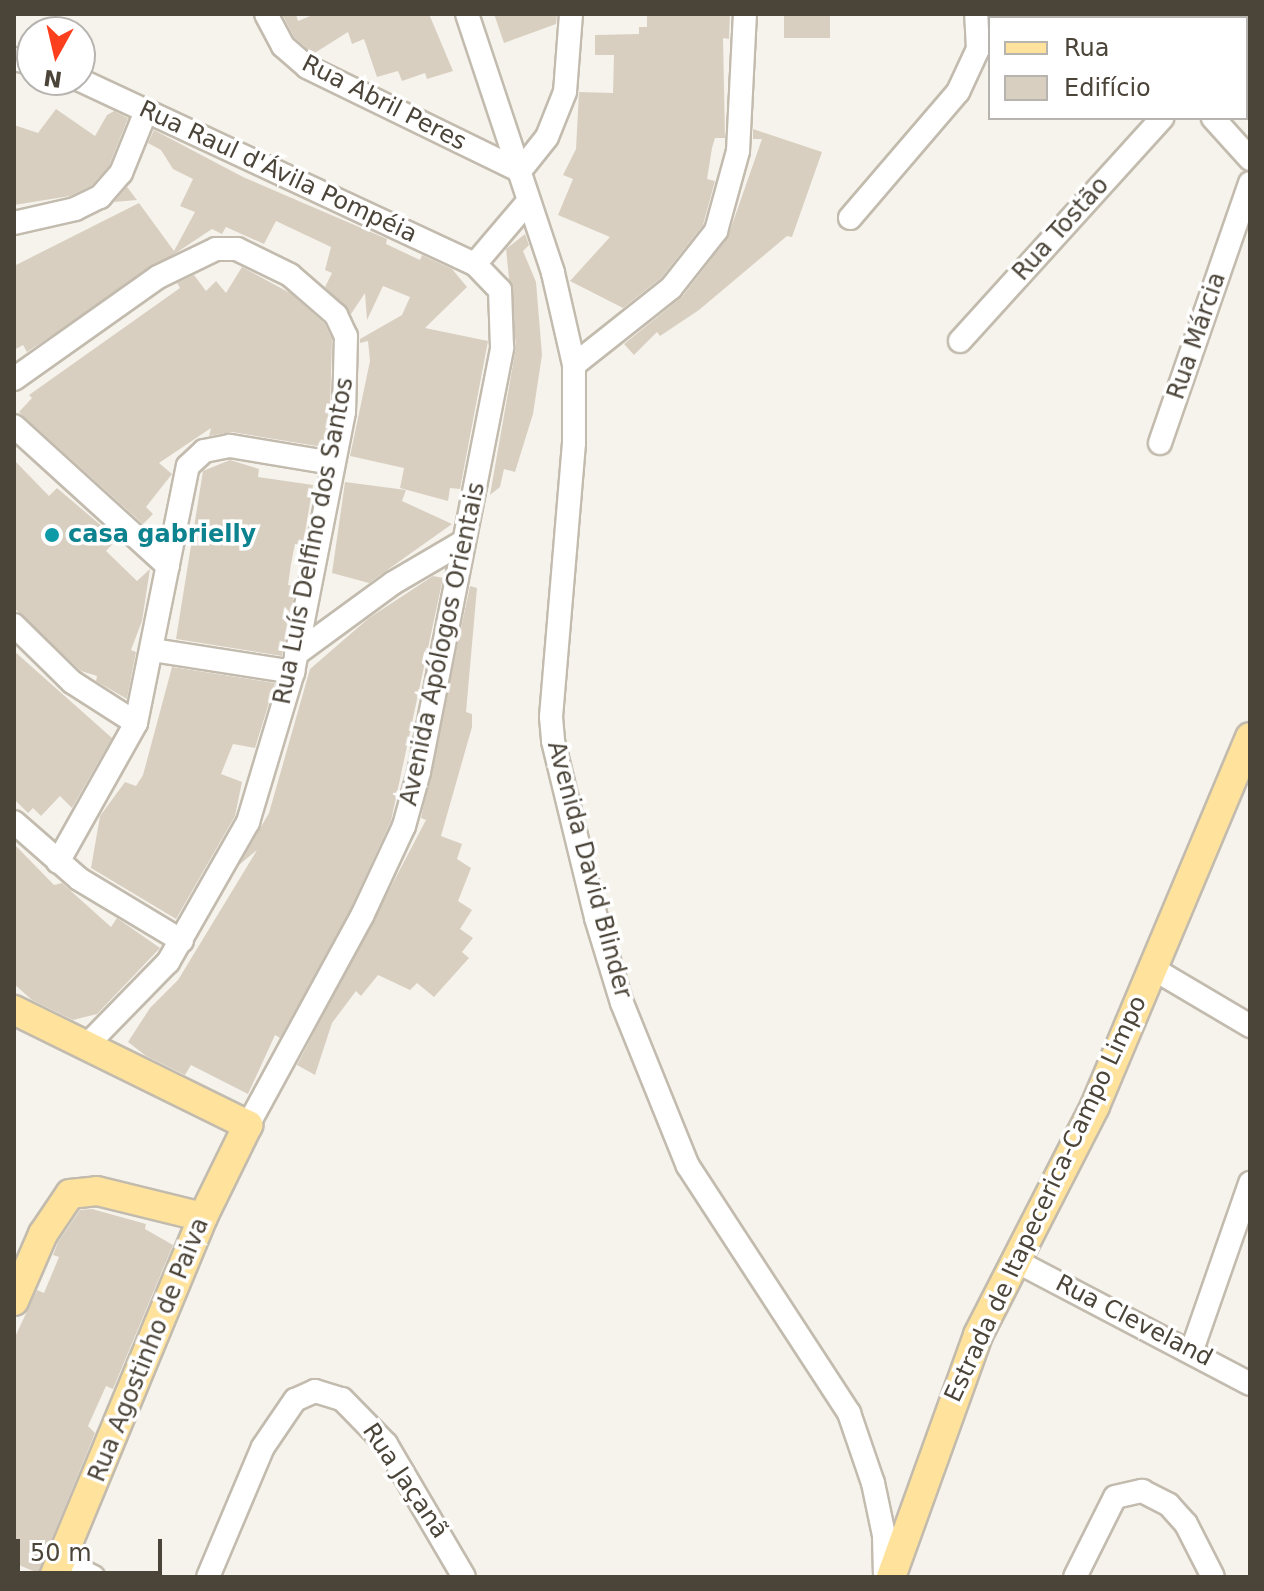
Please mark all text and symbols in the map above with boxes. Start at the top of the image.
north arrow [16,16,96,96]
legend [988,16,1248,120]
text: Rua [1064,34,1110,62]
street label: Rua Abril Peres [297,49,471,157]
text: N [42,65,64,92]
text: Edifício [1064,74,1151,102]
street label: Rua Raul d'Ávila Pompéia [134,95,422,249]
street label: Rua Tostão [1007,171,1115,287]
street label: Rua Márcia [1162,269,1232,403]
street label: Rua Luís Delfino dos Santos [268,375,360,707]
street label: Avenida Apólogos Orientais [395,480,491,808]
place label: casa gabrielly [68,521,256,549]
marker: casa gabrielly [43,526,61,544]
street label: Avenida David Blinder [541,738,637,1002]
street label: Estrada de Itapecerica-Campo Limpo [939,991,1153,1407]
street label: Rua Agostinho de Paiva [83,1214,215,1486]
street label: Rua Cleveland [1051,1269,1217,1373]
street label: Rua Jaçanã [356,1418,454,1544]
scale bar [20,1523,166,1573]
text: 50 m [30,1539,92,1567]

